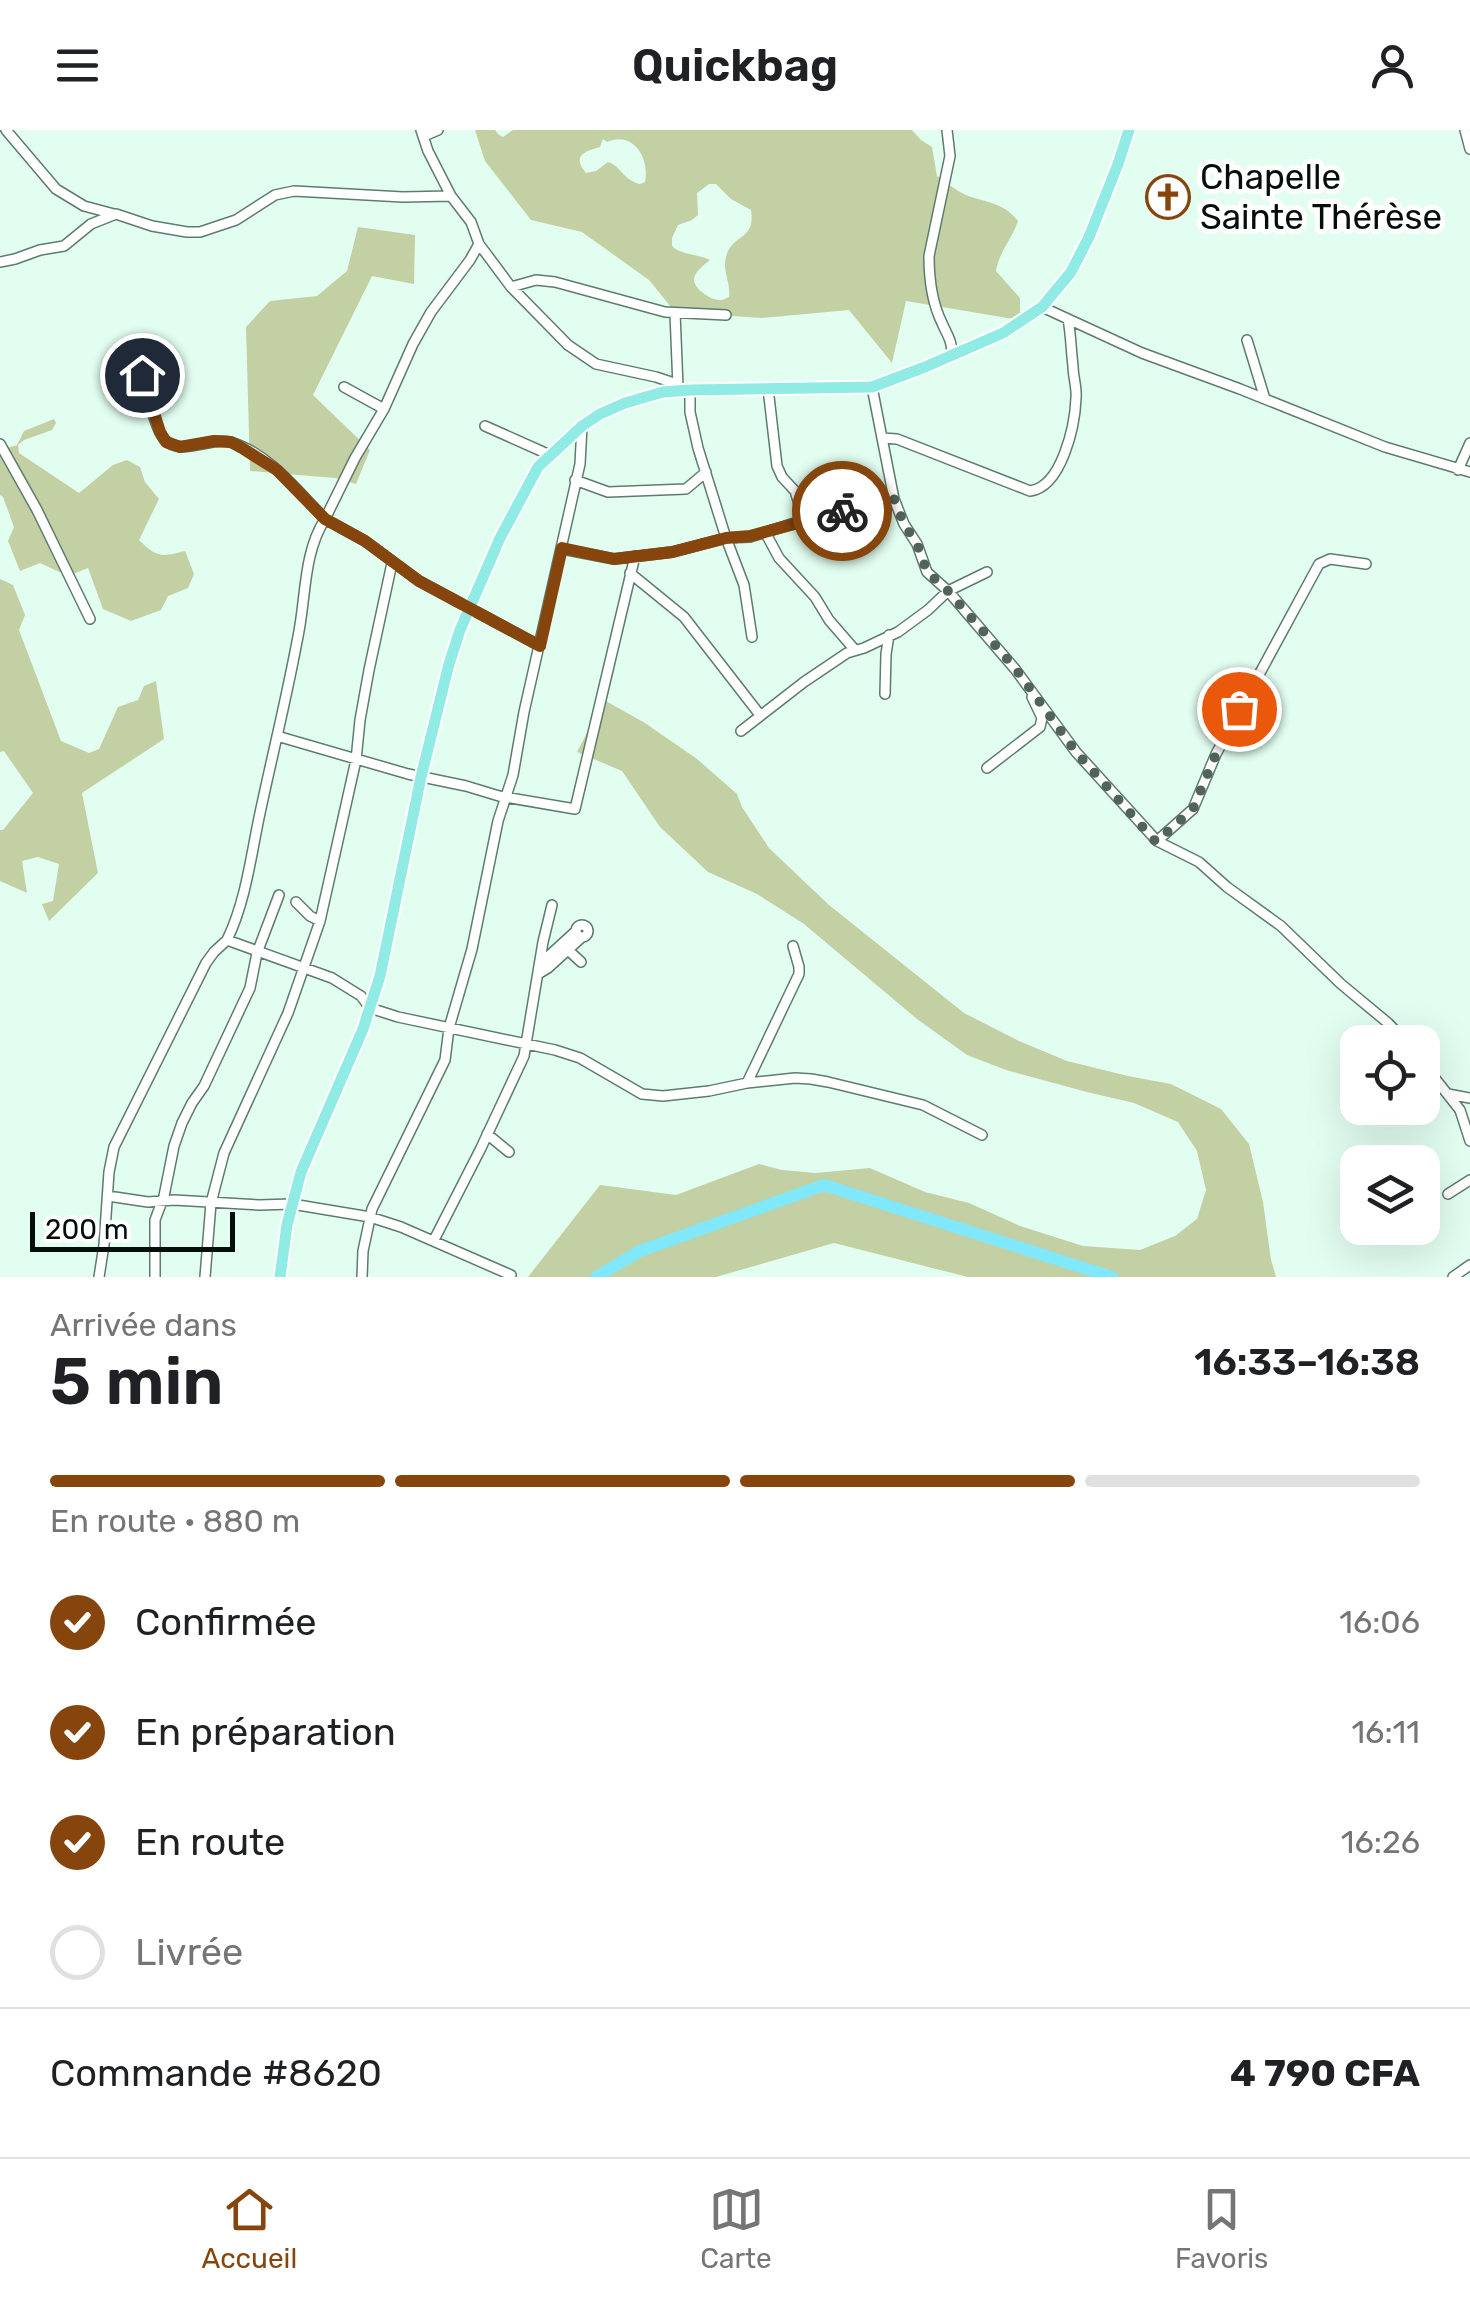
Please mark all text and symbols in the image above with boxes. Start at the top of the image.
icon: menu [50,38,105,93]
icon: person [1365,38,1420,93]
text: Quickbag [632,39,838,92]
place label: Chapelle Sainte Thérèse [1200,156,1442,238]
church icon: Chapelle Sainte Thérèse [1145,174,1191,220]
pin [100,333,185,418]
icon: home [115,348,170,403]
courier [792,461,892,561]
icon: bike [815,484,870,539]
pin [1197,667,1282,752]
icon: bag [1212,682,1267,737]
map controls [1340,1025,1440,1245]
button: locate [1340,1025,1440,1125]
button: layers [1340,1145,1440,1245]
scale bar [30,1207,235,1252]
text: 200 m [45,1213,129,1246]
text: Arrivée dans [50,1306,237,1344]
text: 16:33–16:38 [1194,1339,1420,1385]
text: 5 min [50,1343,224,1420]
text: En route · 880 m [50,1502,300,1540]
icon: check [50,1595,105,1650]
text: Confirmée [135,1599,317,1645]
text: 16:06 [1339,1603,1420,1641]
icon: check [50,1705,105,1760]
text: En préparation [135,1709,396,1755]
text: 16:11 [1351,1713,1420,1751]
icon: check [50,1815,105,1870]
text: En route [135,1819,285,1865]
text: 16:26 [1341,1823,1420,1861]
text: Livrée [135,1929,243,1975]
text: Commande #8620 [50,2050,382,2096]
text: 4 790 CFA [1230,2050,1420,2096]
tab: Accueil [202,2182,297,2275]
tab: Carte [700,2182,772,2275]
tab: Favoris [1175,2182,1268,2275]

